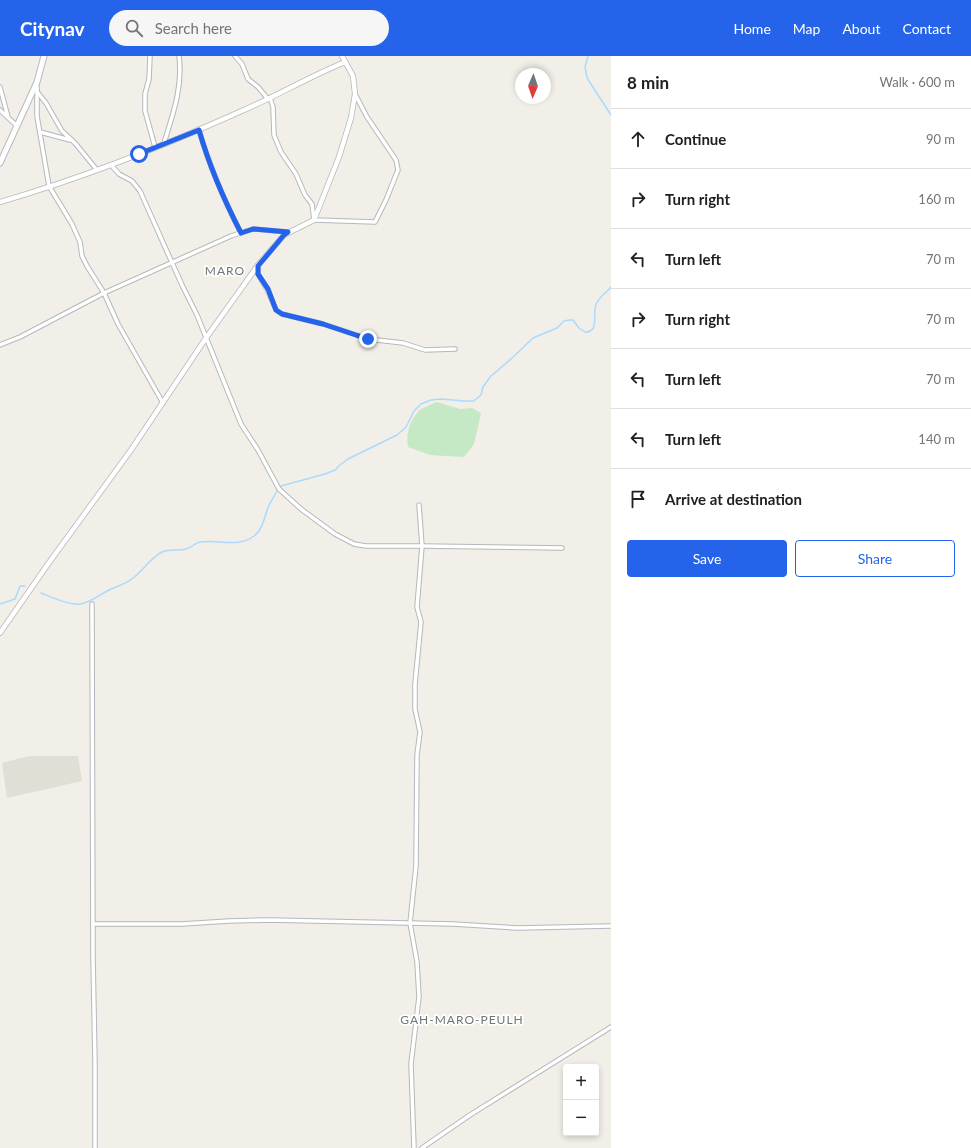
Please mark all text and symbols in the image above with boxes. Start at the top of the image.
search box [109,10,389,46]
text: Citynav [20,17,85,40]
icon: search [123,17,145,39]
text: Search here [155,19,232,37]
text: Home [733,20,771,37]
text: Map [793,20,820,37]
text: About [842,20,880,37]
text: Contact [902,20,951,37]
north arrow [515,68,551,104]
text: 8 min [627,72,669,93]
text: Walk · 600 m [879,74,955,90]
icon: ahead [627,128,649,150]
text: Continue [665,130,726,148]
text: 90 m [926,131,955,147]
route start [130,145,148,163]
icon: right [627,188,649,210]
text: Turn right [665,190,730,208]
text: 160 m [918,191,955,207]
icon: left [627,248,649,270]
text: Turn left [665,250,721,268]
text: 70 m [926,251,955,267]
district label: MARO [205,263,245,278]
icon: right [627,308,649,330]
text: Turn right [665,310,730,328]
text: 70 m [926,311,955,327]
route end [359,330,377,348]
icon: left [627,368,649,390]
text: Turn left [665,370,721,388]
text: 70 m [926,371,955,387]
icon: left [627,428,649,450]
text: Turn left [665,430,721,448]
text: 140 m [918,431,955,447]
icon: arrive [627,488,649,510]
text: Arrive at destination [665,490,802,508]
button: Save [627,540,787,577]
button: Share [795,540,955,577]
district label: GAH-MARO-PEULH [400,1012,524,1027]
map controls [563,1064,599,1136]
button: + [563,1064,599,1100]
button: − [563,1100,599,1136]

